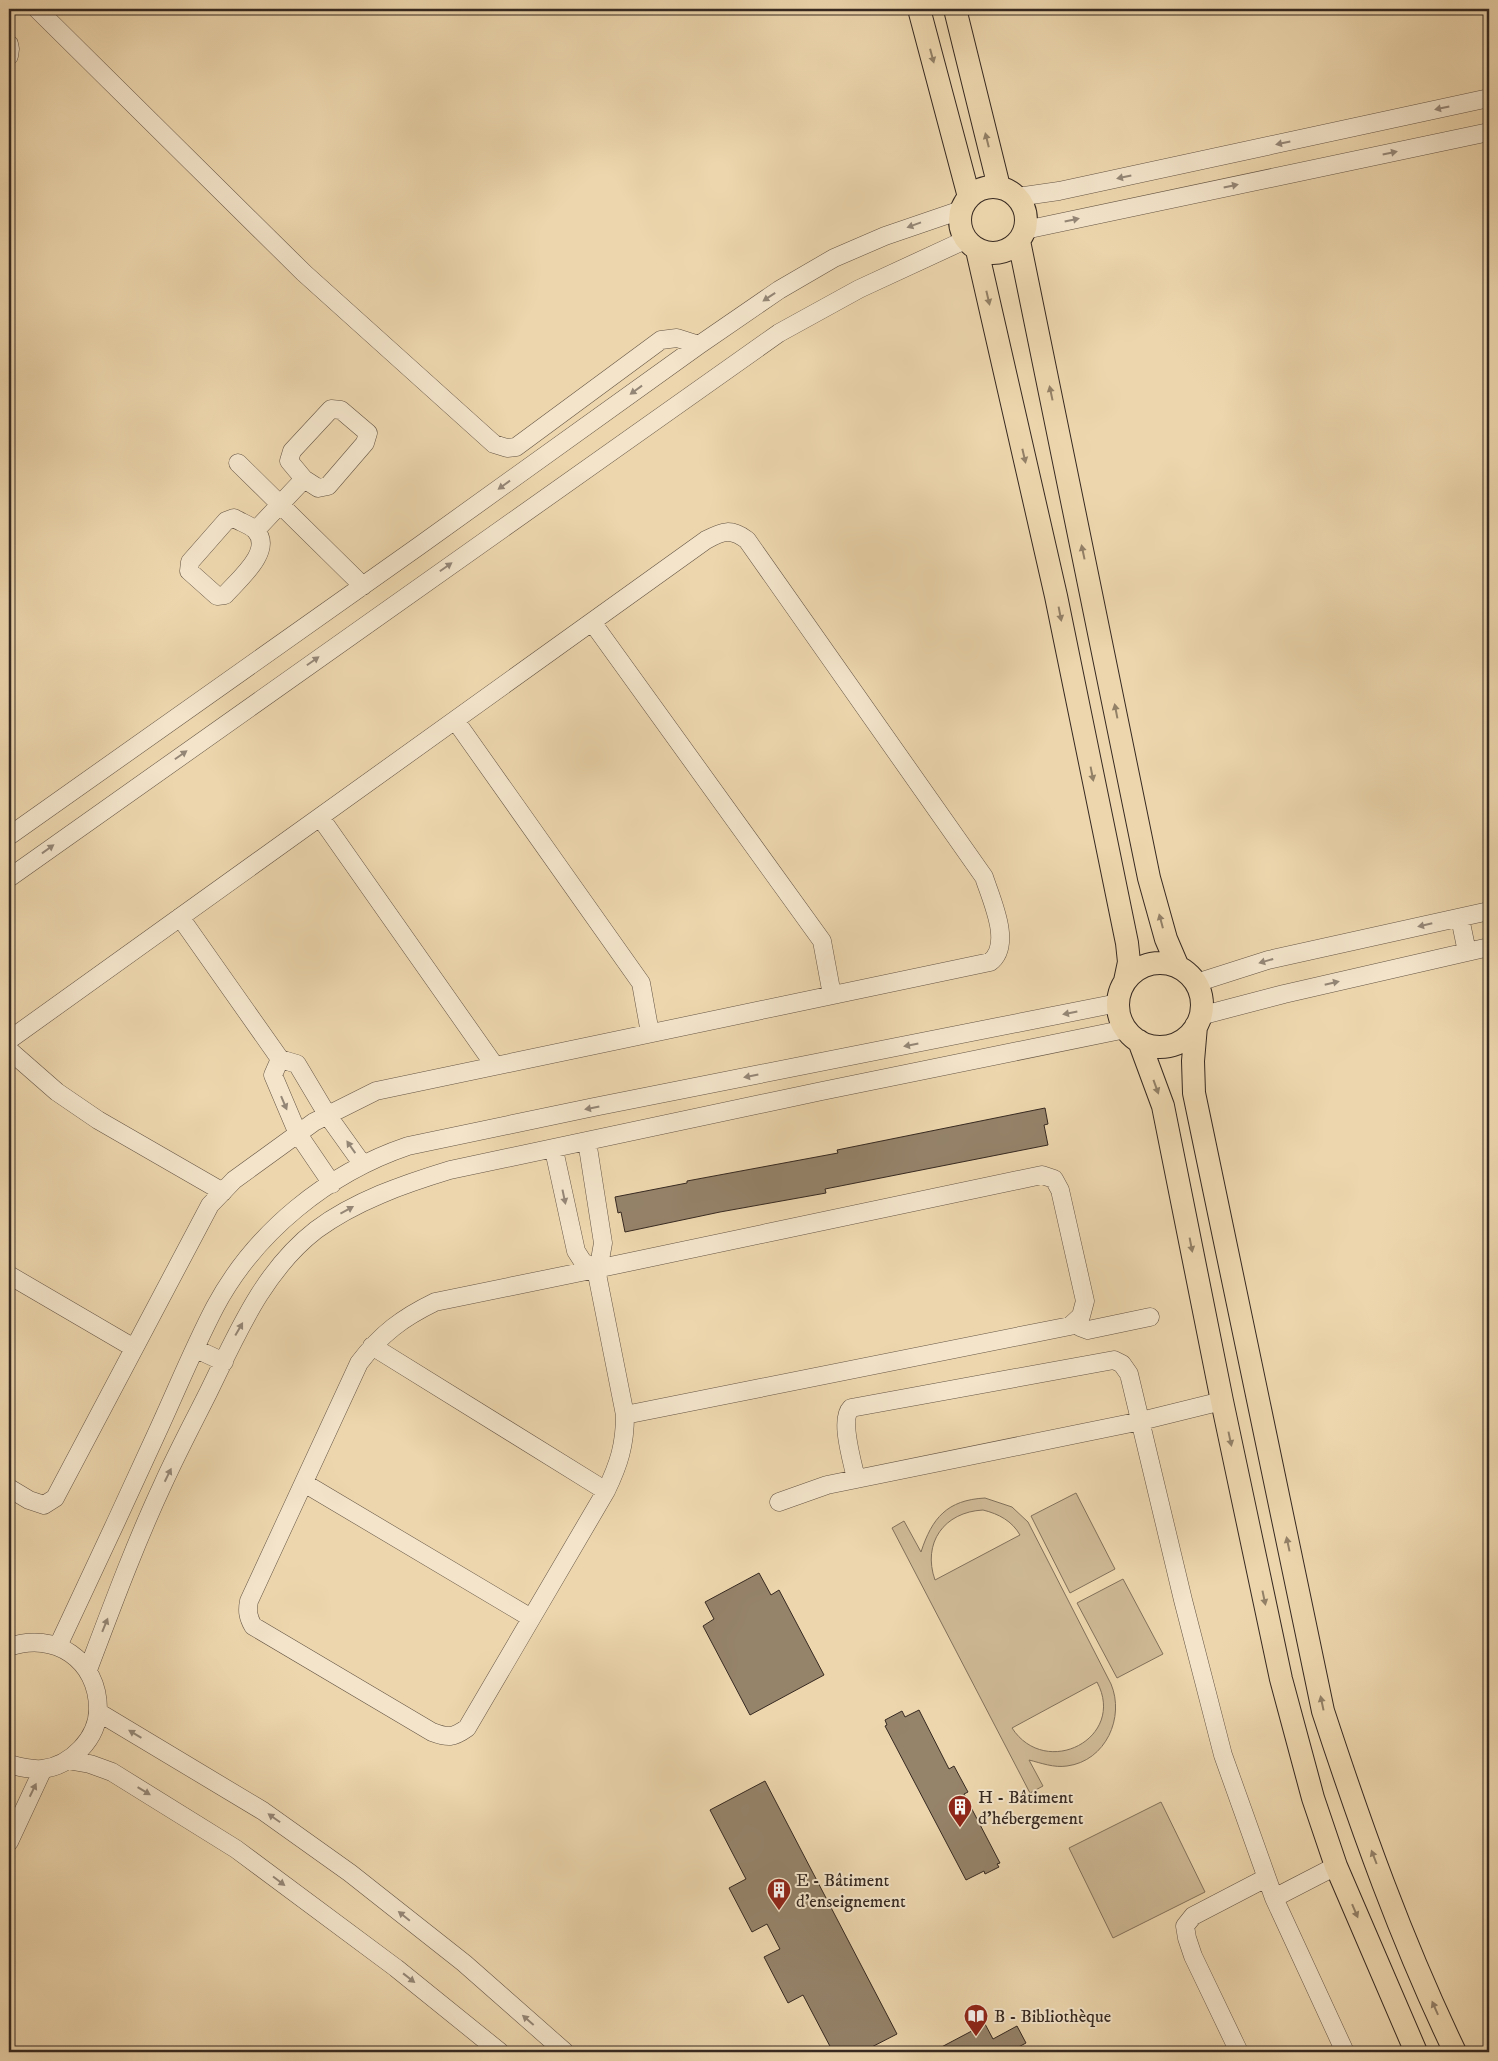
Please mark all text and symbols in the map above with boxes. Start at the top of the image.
one-way arrow [928,48,936,63]
one-way arrow [1434,104,1449,112]
one-way arrow [983,132,991,147]
one-way arrow [1274,139,1290,147]
one-way arrow [1383,149,1398,157]
one-way arrow [1117,173,1132,181]
one-way arrow [1224,182,1240,190]
one-way arrow [1065,216,1080,224]
one-way arrow [907,222,922,229]
one-way arrow [984,290,992,305]
one-way arrow [762,292,776,302]
one-way arrow [1046,384,1054,400]
one-way arrow [629,385,643,395]
one-way arrow [1020,449,1028,464]
one-way arrow [497,480,511,490]
one-way arrow [1079,543,1087,559]
one-way arrow [439,562,453,572]
one-way arrow [1056,607,1064,622]
one-way arrow [306,656,320,666]
one-way arrow [1111,703,1119,719]
one-way arrow [174,750,187,760]
one-way arrow [1089,766,1097,782]
one-way arrow [41,844,55,854]
one-way arrow [1157,913,1165,928]
one-way arrow [1416,922,1432,930]
one-way arrow [1259,958,1274,966]
one-way arrow [1324,979,1339,987]
one-way arrow [1062,1009,1077,1017]
one-way arrow [902,1041,918,1049]
one-way arrow [743,1073,759,1081]
one-way arrow [1153,1079,1160,1094]
one-way arrow [281,1096,289,1111]
one-way arrow [583,1104,599,1112]
one-way arrow [345,1141,356,1154]
one-way arrow [560,1190,568,1206]
one-way arrow [340,1206,354,1215]
one-way arrow [1187,1238,1195,1253]
one-way arrow [235,1321,243,1336]
one-way arrow [1226,1431,1234,1446]
one-way arrow [164,1468,172,1482]
one-way arrow [1284,1536,1292,1552]
one-way arrow [1260,1590,1268,1605]
one-way arrow [101,1617,109,1632]
one-way arrow [1317,1695,1325,1711]
one-way arrow [129,1729,142,1738]
one-way arrow [28,1782,37,1797]
one-way arrow [138,1787,151,1796]
place label: H - Bâtiment d'hébergement [978,1787,1084,1830]
building icon: H - Bâtiment d'hébergement [947,1794,973,1828]
one-way arrow [268,1813,281,1824]
one-way arrow [1370,1849,1378,1864]
place label: E - Bâtiment d'enseignement [796,1870,906,1913]
one-way arrow [272,1876,286,1886]
building icon: E - Bâtiment d'enseignement [766,1877,792,1911]
one-way arrow [1352,1904,1360,1918]
one-way arrow [398,1910,411,1921]
one-way arrow [403,1973,416,1984]
one-way arrow [1430,2001,1438,2015]
library icon: B - Bibliothèque [963,2003,989,2037]
place label: B - Bibliothèque [994,2006,1111,2028]
one-way arrow [523,2014,535,2026]

